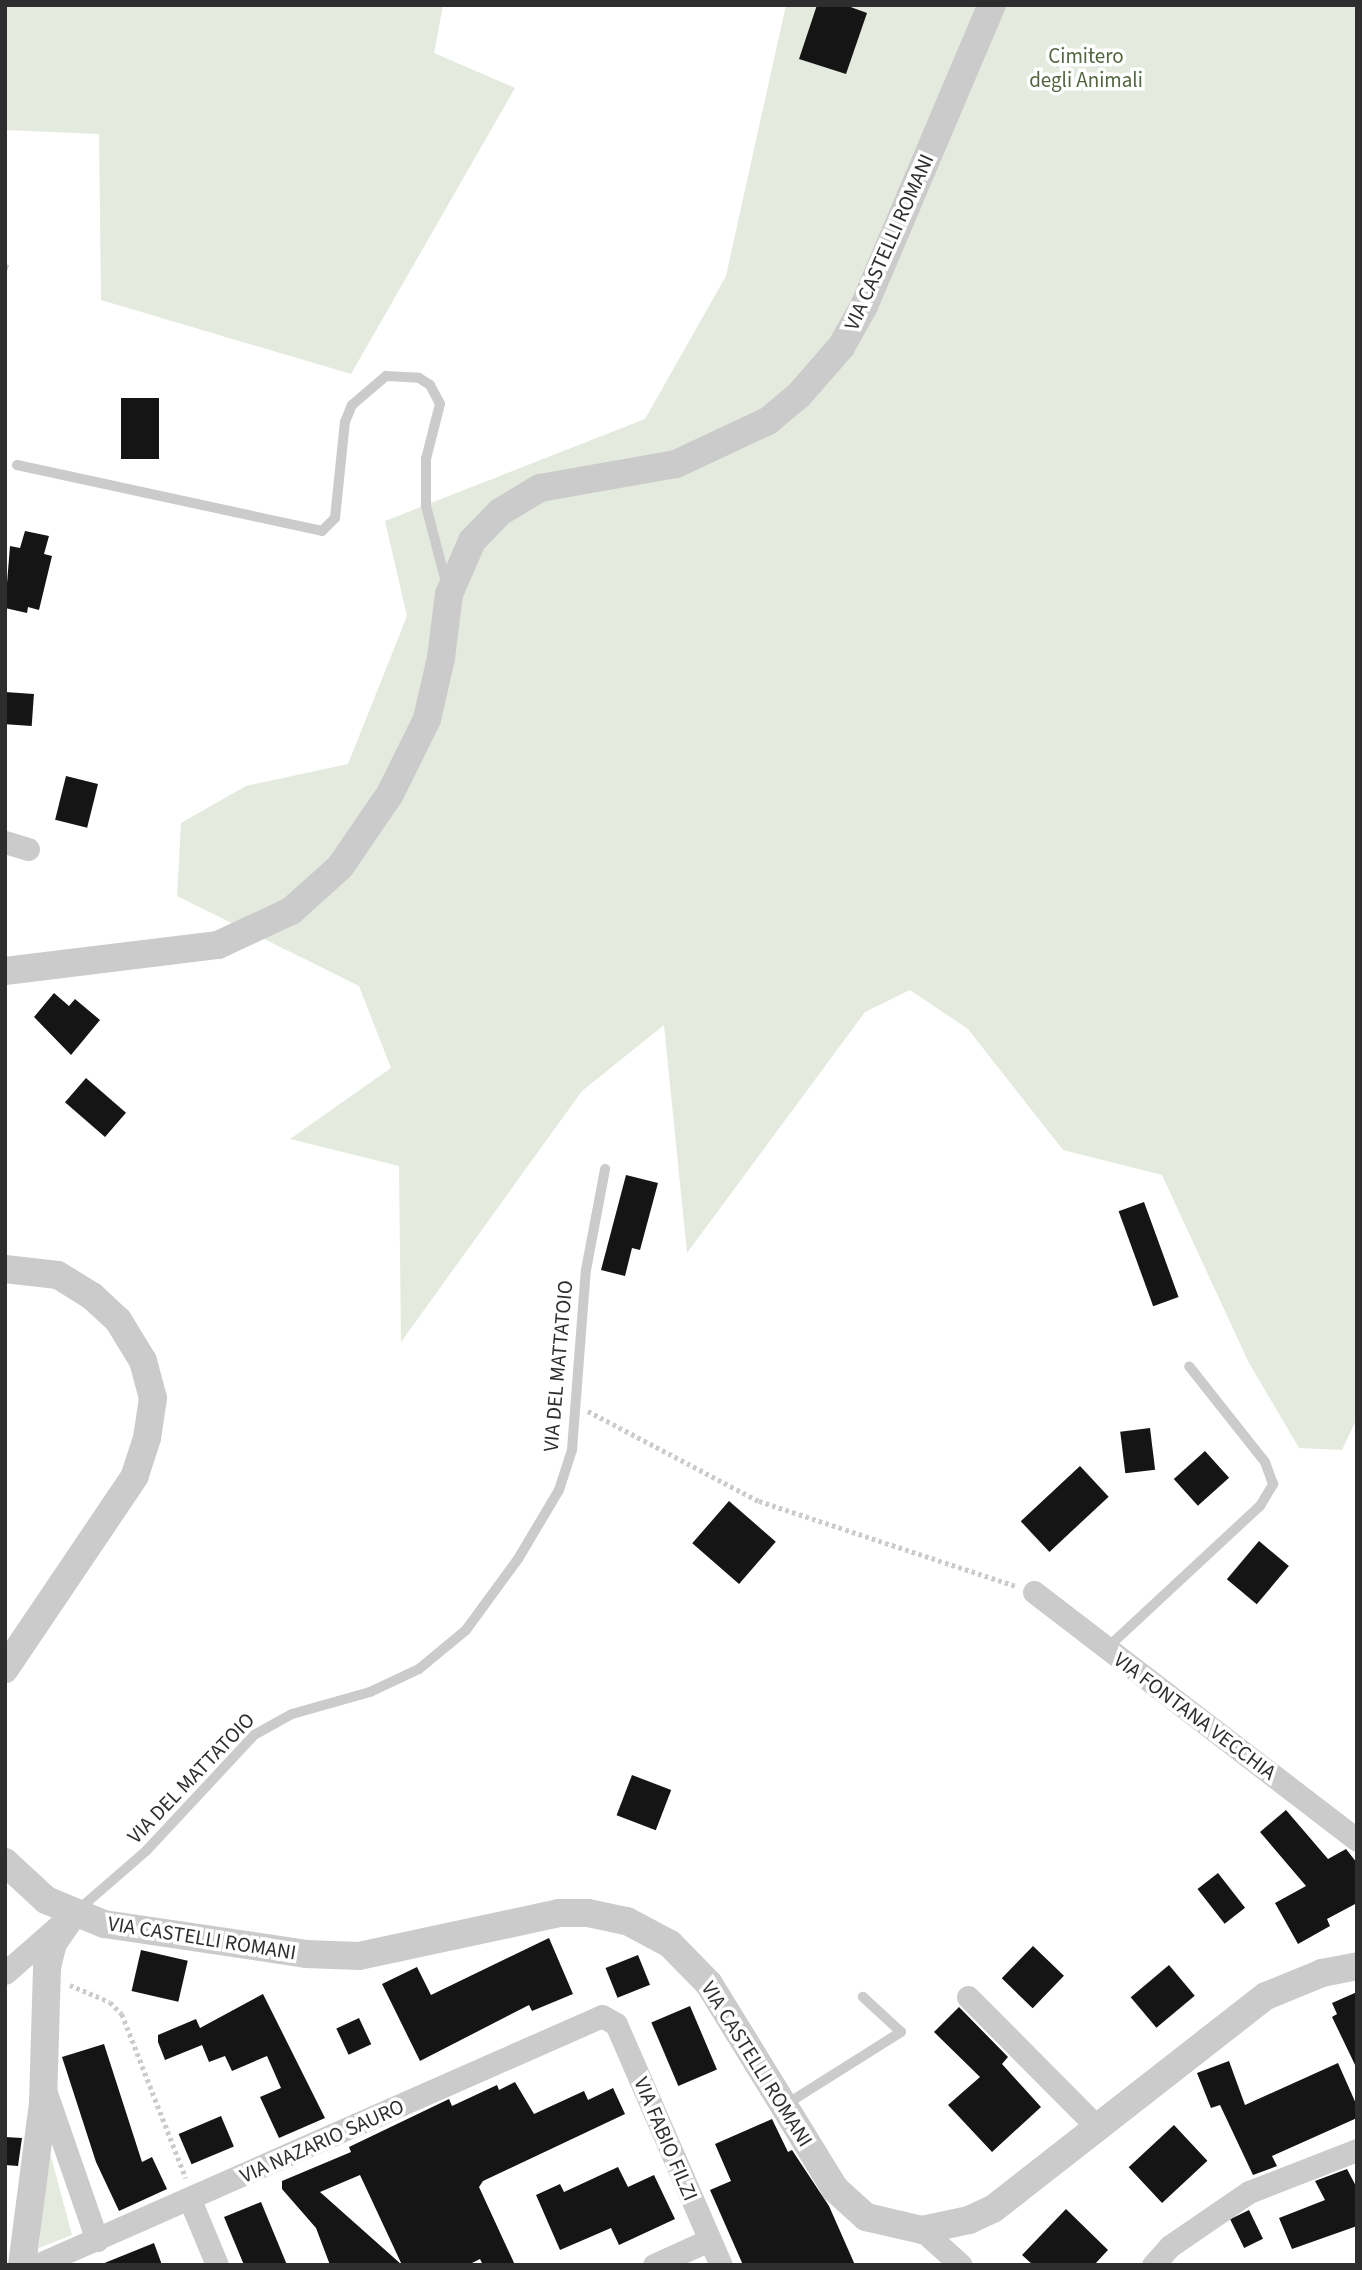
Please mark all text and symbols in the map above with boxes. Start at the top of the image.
park label: Cimitero degli Animali [1029,43,1143,93]
street label: VIA CASTELLI ROMANI [839,150,939,334]
street label: VIA DEL MATTATOIO [538,1279,578,1453]
street label: VIA FONTANA VECCHIA [1109,1647,1281,1785]
street label: VIA DEL MATTATOIO [122,1707,260,1849]
street label: VIA CASTELLI ROMANI [106,1911,298,1965]
street label: VIA CASTELLI ROMANI [696,1977,818,2151]
street label: VIA FABIO FILZI [629,2073,703,2205]
street label: VIA NAZARIO SAURO [236,2094,408,2188]

